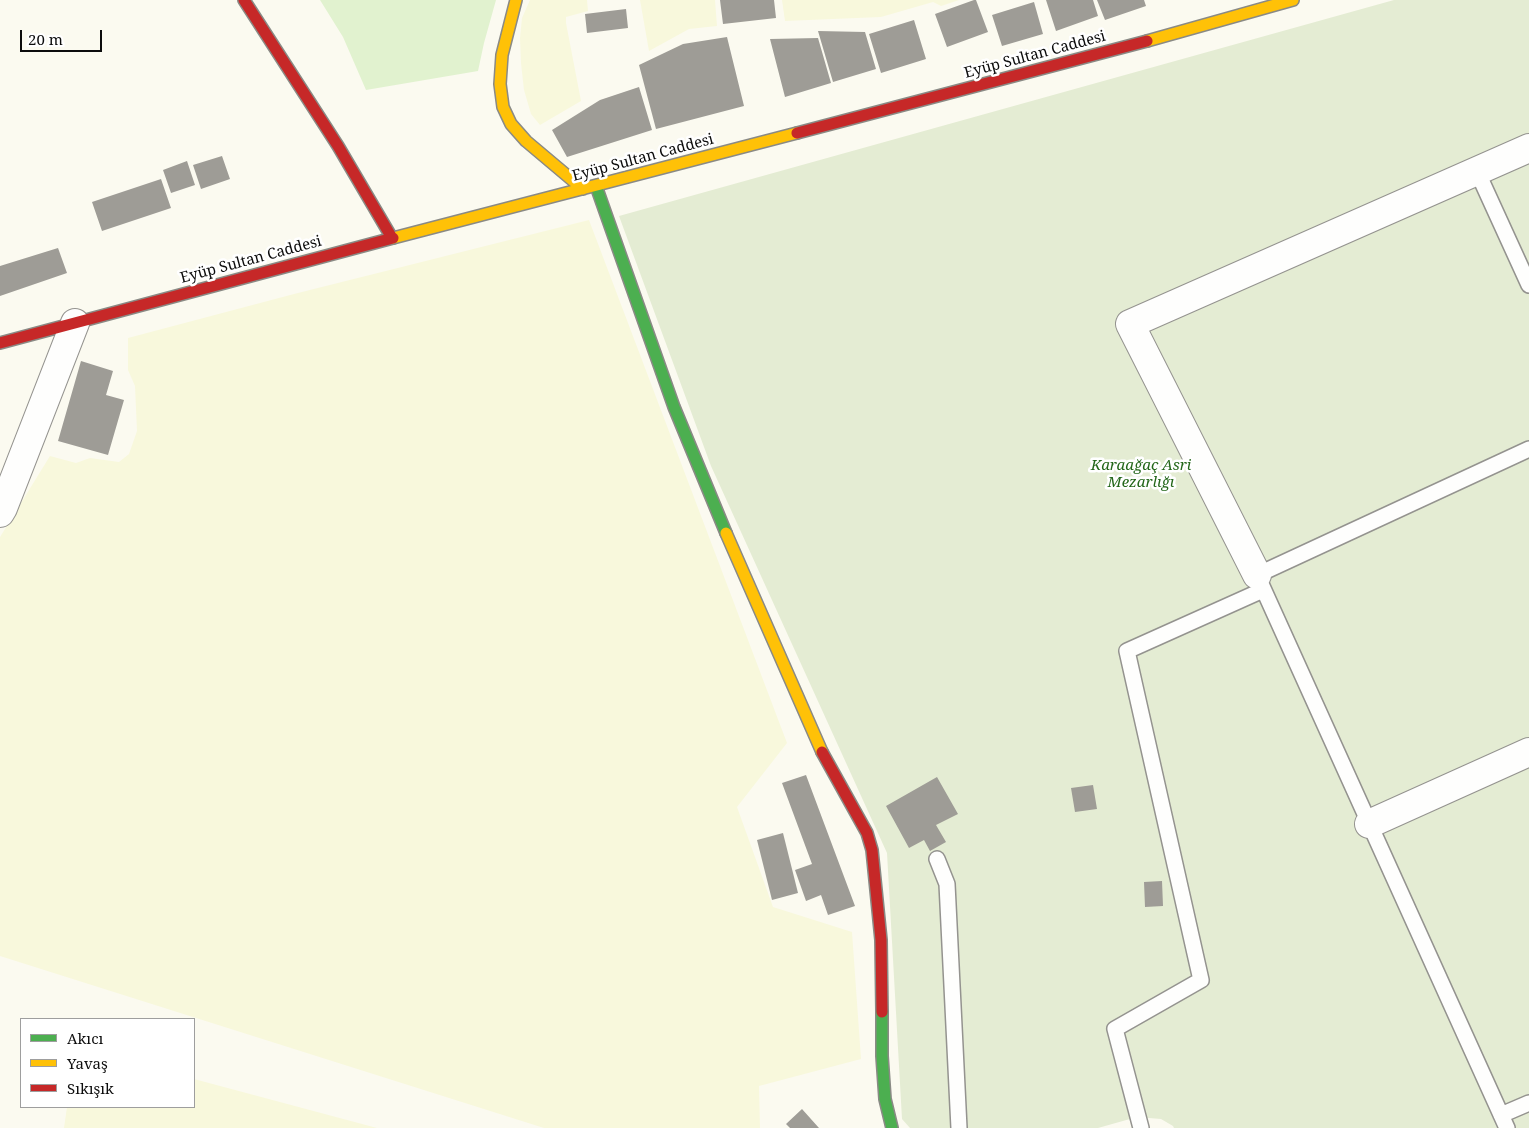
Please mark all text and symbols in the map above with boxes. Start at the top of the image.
scale bar [22,20,105,52]
street label: Eyüp Sultan Caddesi [962,27,1108,83]
text: 20 m [28,29,63,49]
street label: Eyüp Sultan Caddesi [570,130,716,186]
street label: Eyüp Sultan Caddesi [178,232,324,288]
park label: Karaağaç Asri Mezarlığı [1091,457,1191,492]
legend [20,1018,195,1108]
text: Akıcı [67,1028,103,1048]
text: Yavaş [67,1053,108,1073]
text: Sıkışık [67,1078,114,1098]

